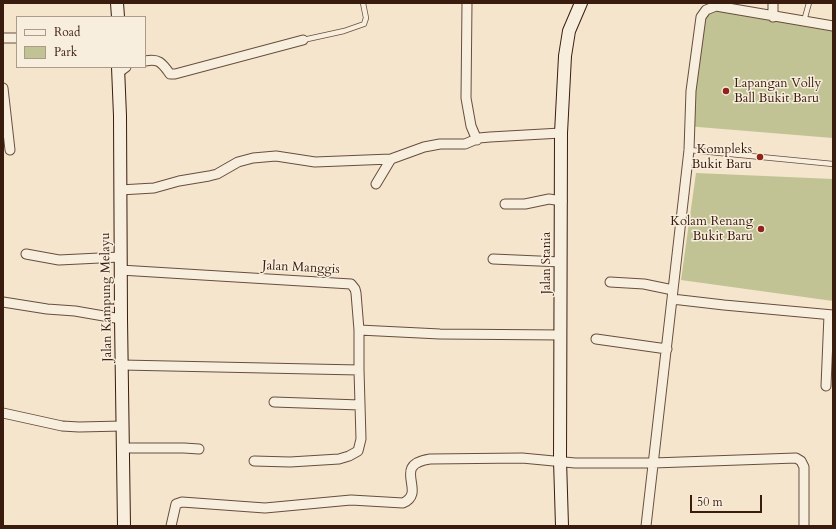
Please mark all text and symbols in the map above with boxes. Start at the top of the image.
legend [16,16,146,68]
text: Road [54,24,80,40]
text: Park [54,44,77,60]
place label: Lapangan Volly Ball Bukit Baru [734,76,821,107]
marker: Lapangan Volly Ball Bukit Baru [721,86,731,96]
place label: Kompleks Bukit Baru [691,142,752,173]
marker: Kompleks Bukit Baru [755,152,765,162]
place label: Kolam Renang Bukit Baru [670,214,753,245]
marker: Kolam Renang Bukit Baru [756,224,766,234]
street label: Jalan Kampung Melayu [98,232,116,362]
street label: Jalan Stania [539,232,555,294]
street label: Jalan Manggis [262,258,340,278]
scale bar [692,487,764,513]
text: 50 m [697,494,723,510]

